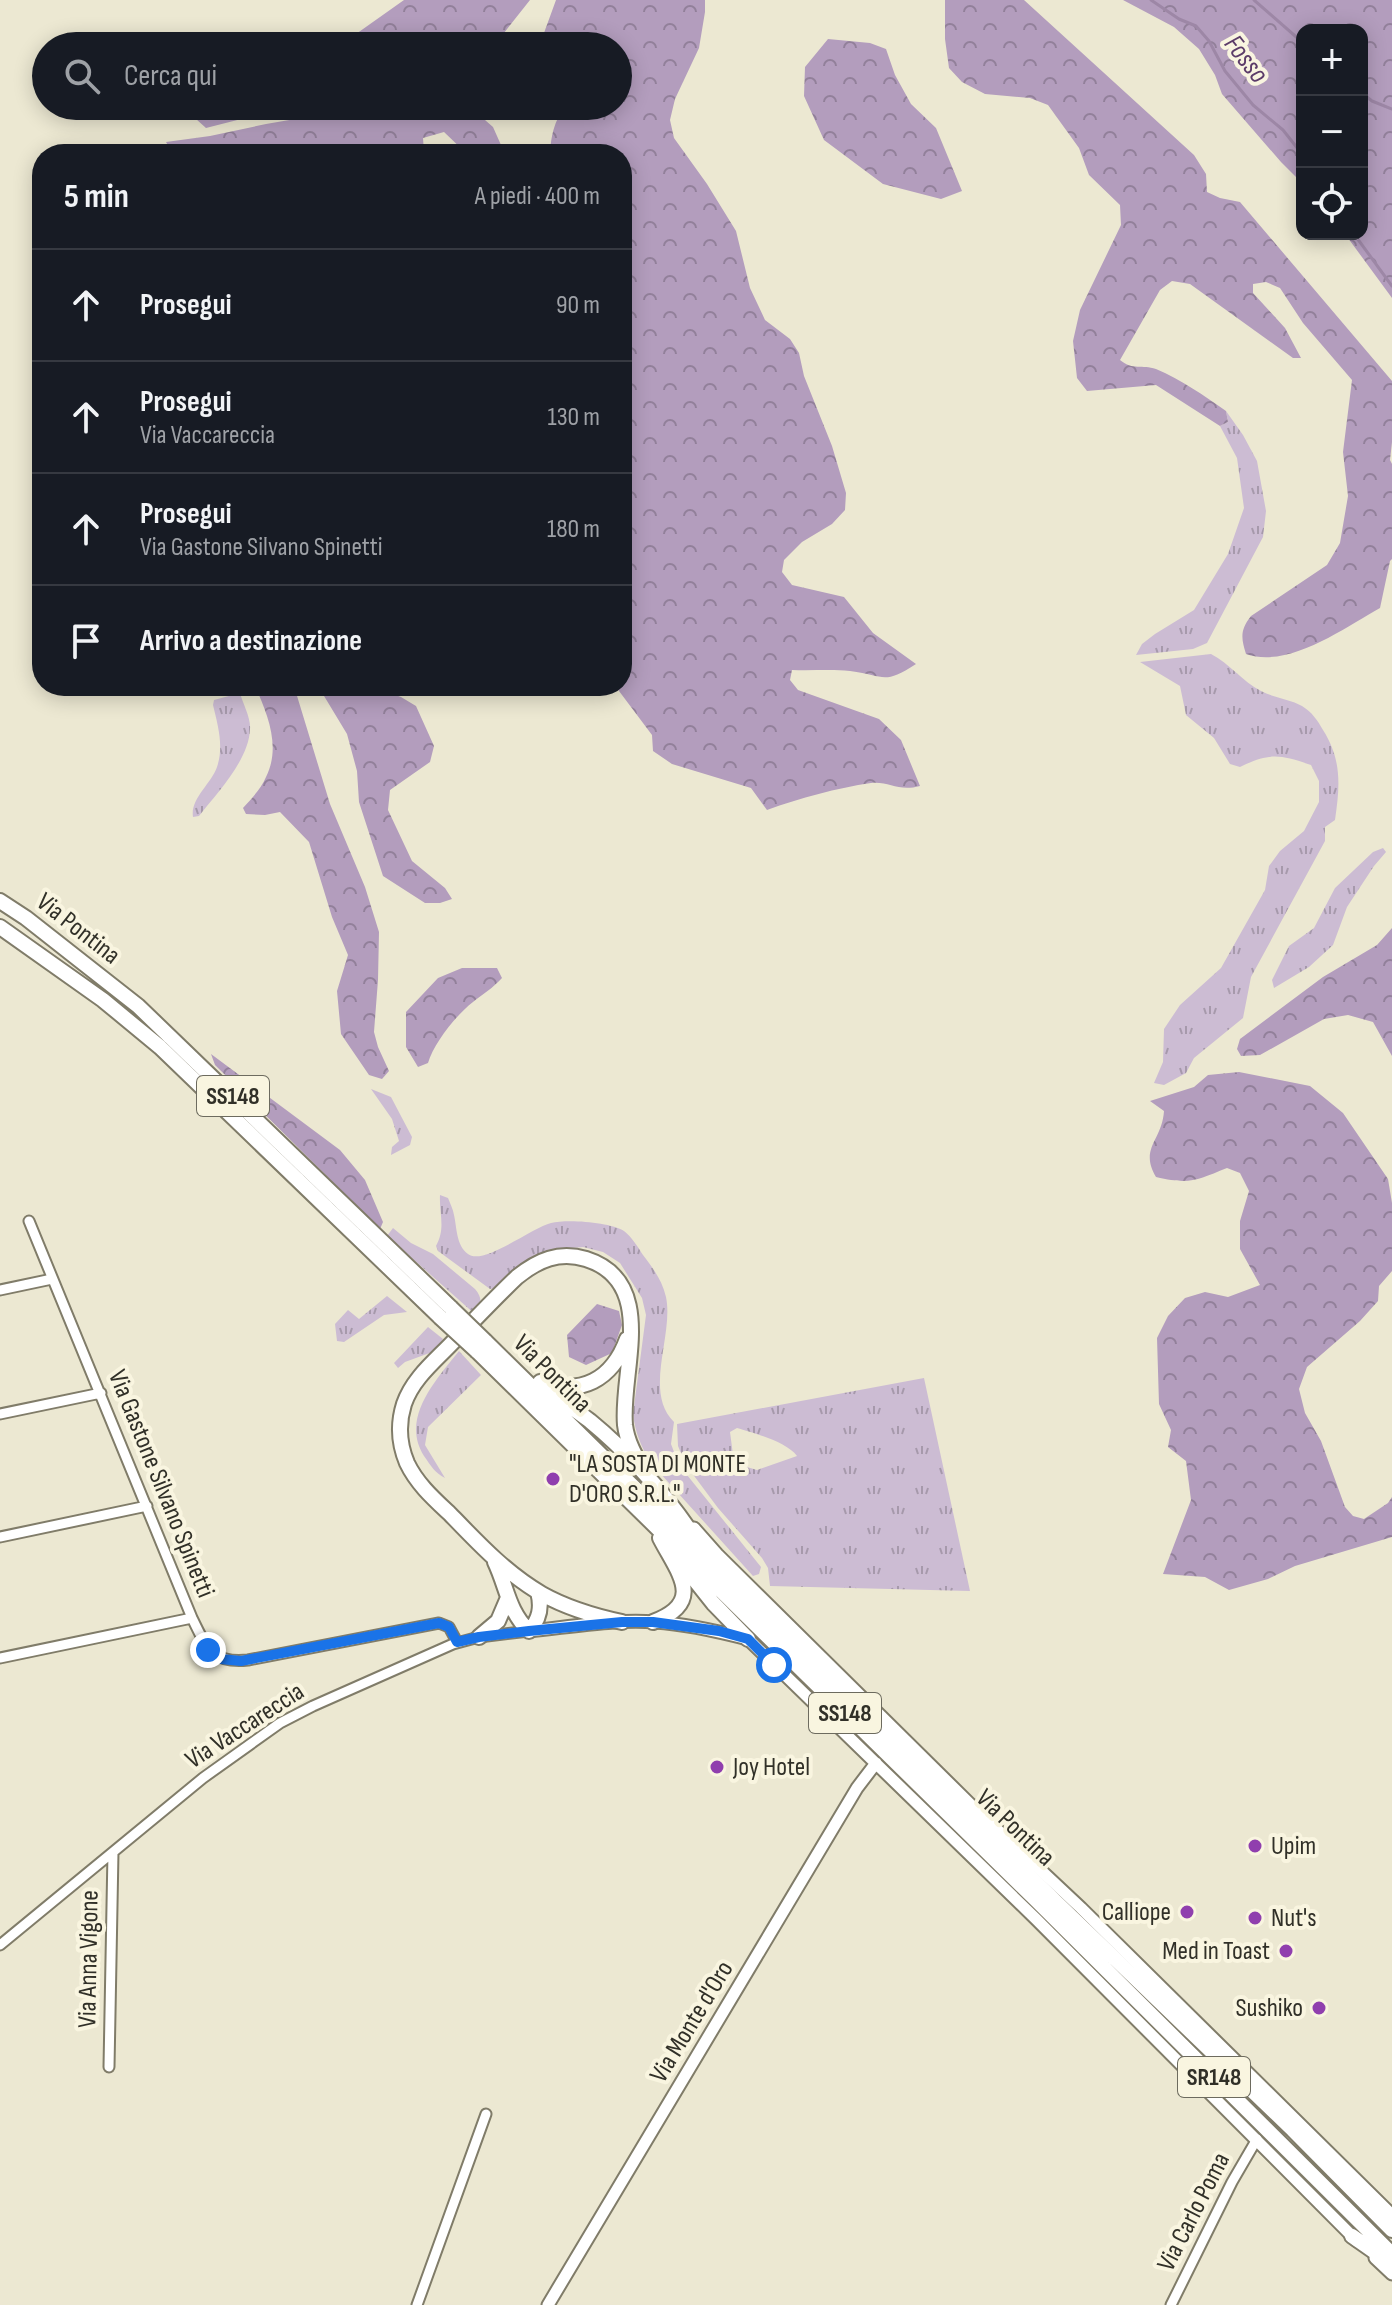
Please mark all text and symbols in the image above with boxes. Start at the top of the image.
map controls [1296,24,1368,240]
button: + [1296,24,1368,96]
water label: Fosso [1217,28,1275,90]
search box [32,32,632,120]
icon: search [60,54,104,98]
text: Cerca qui [124,58,217,94]
button: − [1296,96,1368,168]
button: locate [1296,168,1368,240]
text: 5 min [64,176,129,217]
text: A piedi · 400 m [475,181,600,212]
icon: ahead [64,283,108,327]
text: Prosegui [140,287,232,323]
text: 90 m [556,290,600,321]
text: Prosegui [140,384,232,420]
icon: ahead [64,395,108,439]
text: 130 m [548,402,600,433]
text: Via Vaccareccia [140,420,275,451]
text: Prosegui [140,496,232,532]
icon: ahead [64,507,108,551]
text: 180 m [547,514,600,545]
text: Via Gastone Silvano Spinetti [140,532,383,563]
icon: arrive [64,619,108,663]
text: Arrivo a destinazione [140,623,362,659]
street label: Via Pontina [30,887,126,971]
road number: SS148 [197,1076,269,1116]
street label: Via Pontina [507,1329,597,1419]
street label: Via Gastone Silvano Spinetti [101,1366,221,1602]
place label: "LA SOSTA DI MONTE D'ORO S.R.L." [569,1449,746,1510]
marker: "LA SOSTA DI MONTE D'ORO S.R.L." [544,1470,562,1488]
route end [190,1632,226,1668]
route start [756,1647,792,1683]
street label: Via Vaccareccia [180,1676,310,1776]
road number: SS148 [809,1693,881,1733]
place label: Joy Hotel [732,1752,810,1783]
marker: Joy Hotel [708,1758,726,1776]
street label: Via Pontina [969,1783,1061,1873]
place label: Upim [1271,1831,1316,1862]
marker: Upim [1246,1837,1264,1855]
street label: Via Anna Vigone [72,1890,106,2028]
place label: Calliope [1102,1897,1171,1928]
marker: Calliope [1178,1903,1196,1921]
place label: Nut's [1271,1903,1316,1934]
marker: Nut's [1246,1909,1264,1927]
place label: Med in Toast [1162,1936,1270,1967]
marker: Med in Toast [1277,1942,1295,1960]
street label: Via Monte d'Oro [644,1956,740,2088]
place label: Sushiko [1235,1993,1303,2024]
marker: Sushiko [1310,1999,1328,2017]
road number: SR148 [1178,2057,1250,2097]
street label: Via Carlo Poma [1151,2148,1237,2276]

